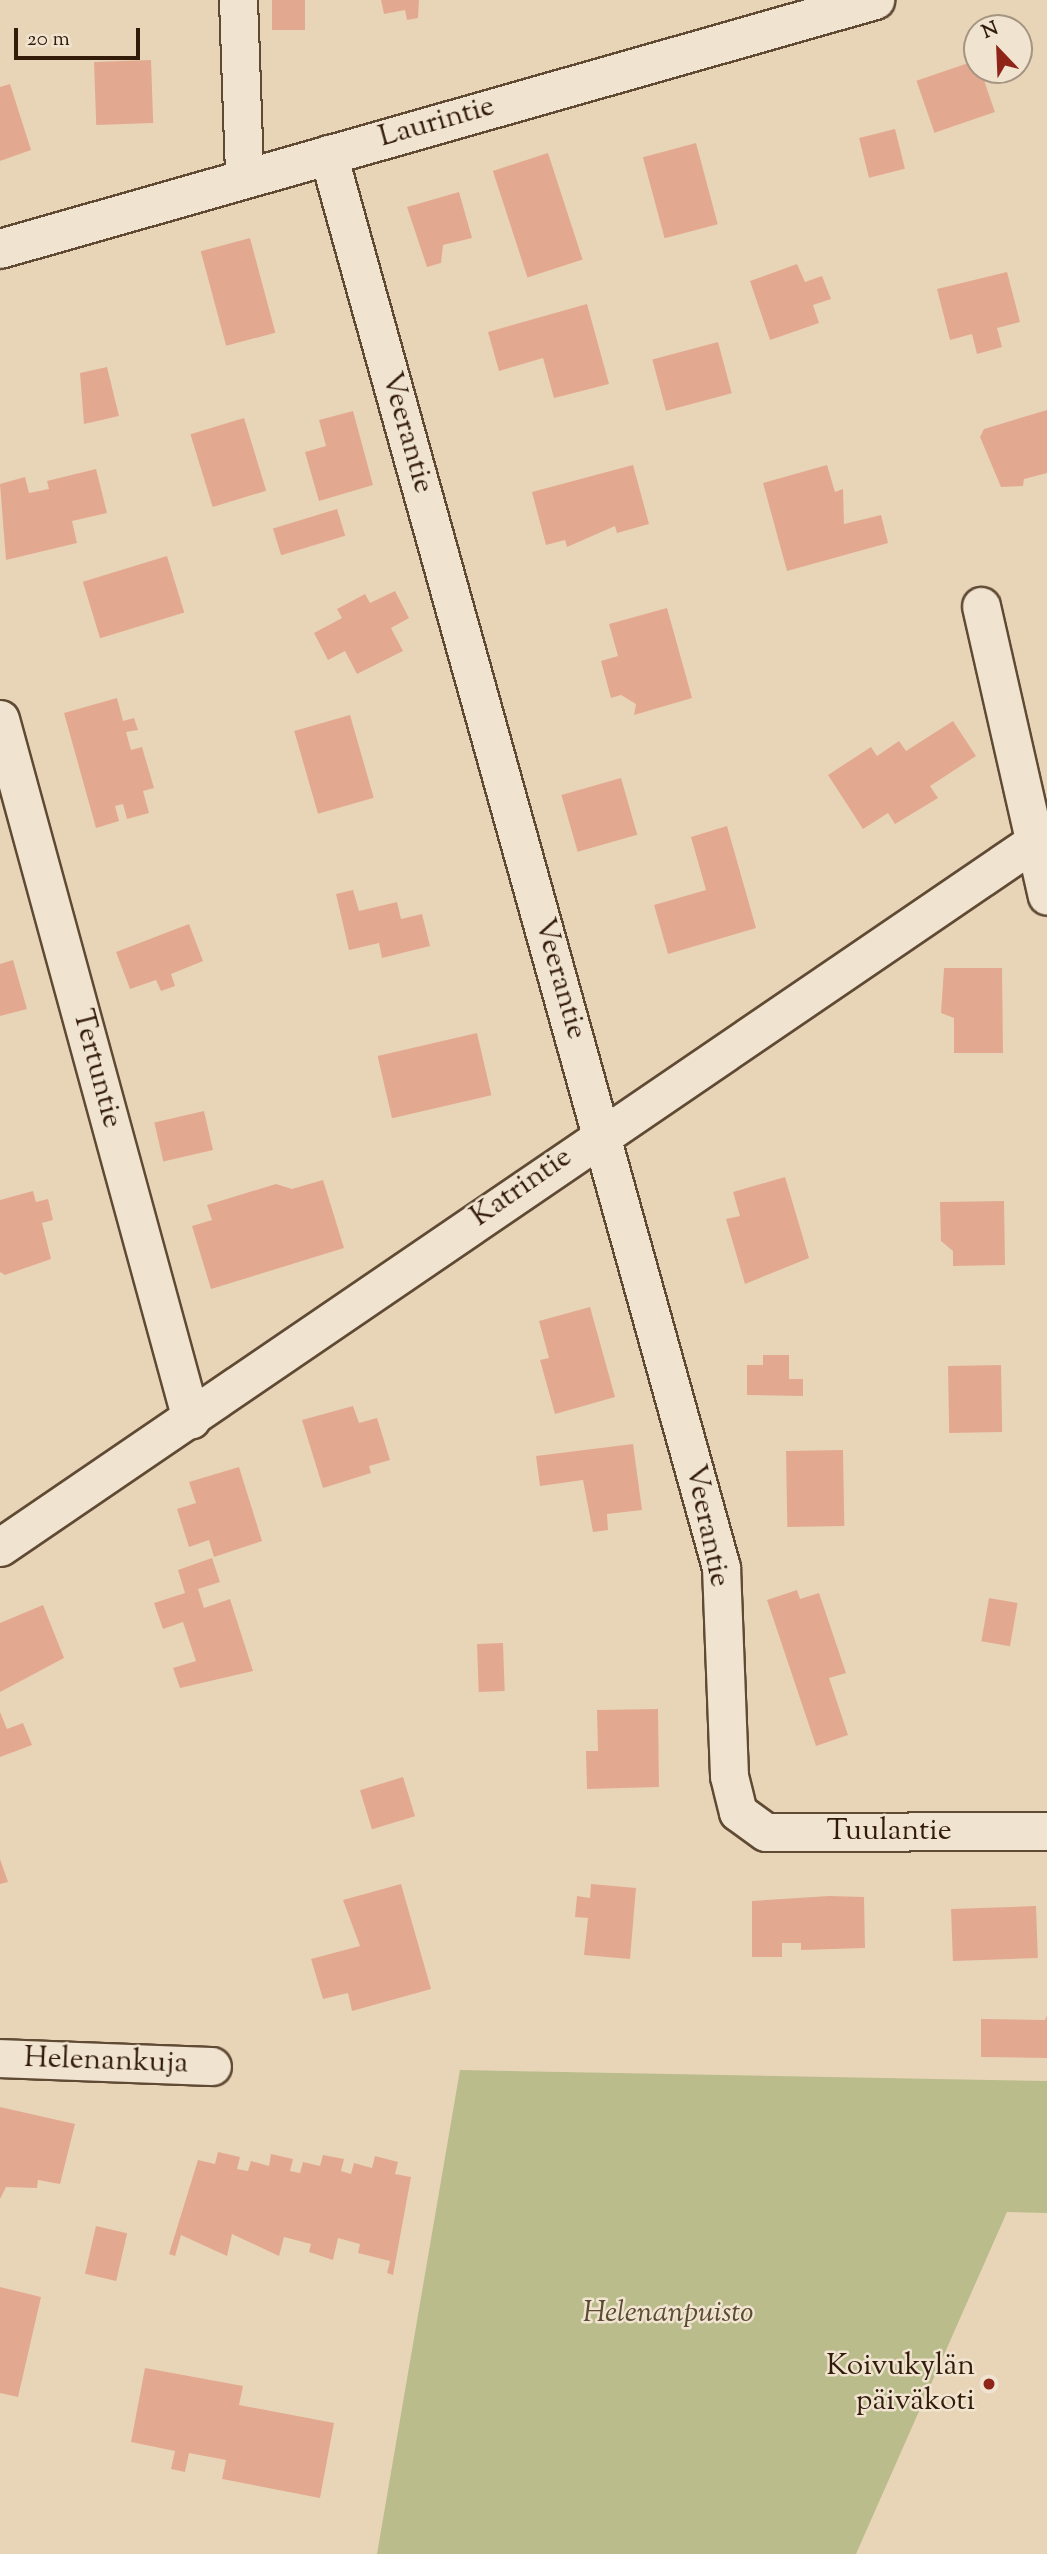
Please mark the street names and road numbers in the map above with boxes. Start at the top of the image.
street label: Laurintie [375,89,499,157]
street label: Veerantie [372,368,440,498]
street label: Veerantie [525,914,593,1044]
street label: Tertuntie [63,1006,129,1132]
street label: Katrintie [464,1140,580,1236]
street label: Veerantie [675,1461,737,1591]
street label: Tuulantie [826,1814,952,1850]
street label: Helenankuja [23,2041,189,2083]

